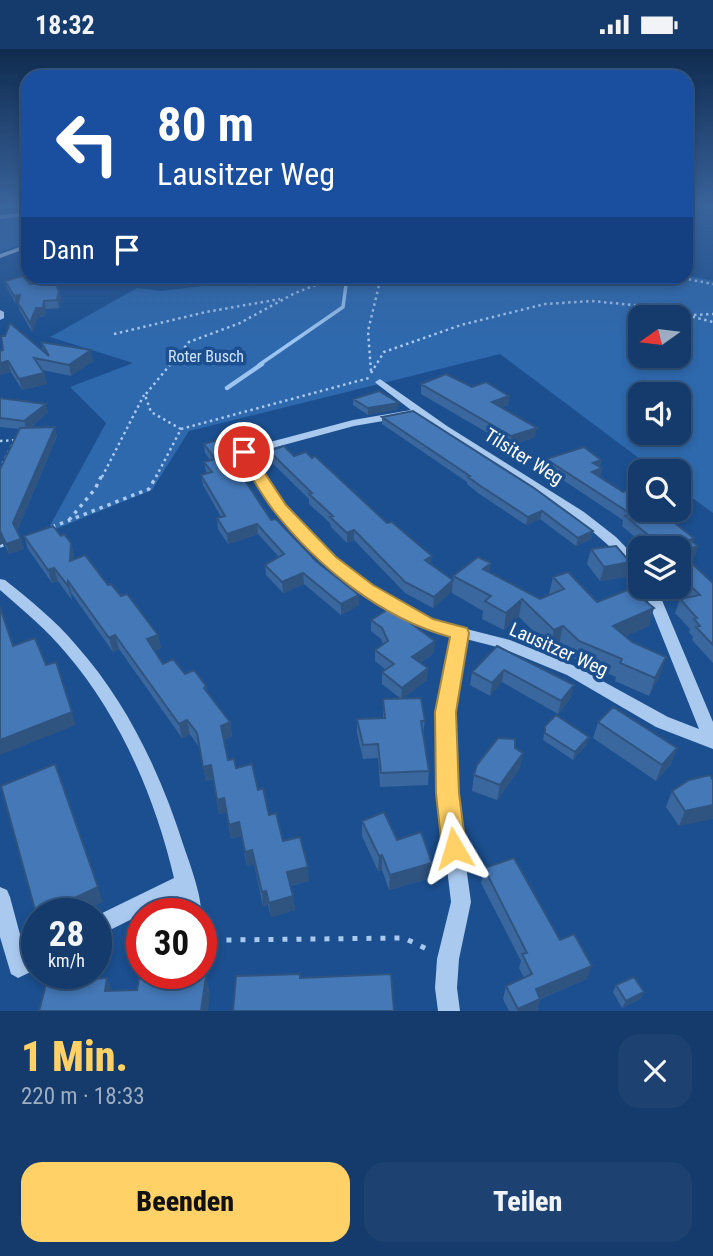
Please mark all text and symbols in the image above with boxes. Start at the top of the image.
text: 18:32 [35,10,95,40]
text: 80 m [157,96,254,153]
icon: left [42,98,133,189]
text: Lausitzer Weg [157,155,335,193]
icon: arrive [108,231,146,269]
text: Dann [42,235,94,265]
north arrow [628,305,691,367]
map controls [628,305,691,599]
park label: Roter Busch [168,347,244,366]
button: sound [628,382,691,445]
pin [214,422,274,482]
street label: Tilsiter Weg [480,423,567,490]
icon: arrive [225,433,263,471]
button: search [628,459,691,522]
button: layers [628,536,691,599]
street label: Lausitzer Weg [506,617,612,681]
position arrow [417,811,491,885]
speed limit sign: 30 [126,898,217,989]
text: 28 [49,914,84,955]
text: km/h [48,950,85,971]
text: 1 Min. [21,1032,128,1081]
button: close [618,1034,692,1108]
text: 220 m · 18:33 [21,1083,145,1110]
button: Beenden [21,1162,350,1242]
button: Teilen [364,1162,692,1242]

